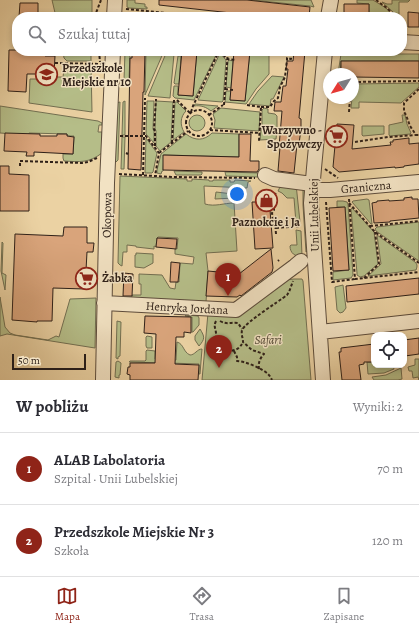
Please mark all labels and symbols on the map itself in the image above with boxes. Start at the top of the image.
place label: Przedszkole Miejskie nr 10 [62,60,131,90]
school or university icon: Przedszkole Miejskie nr 10 [34,62,60,88]
north arrow [323,68,359,104]
place label: Warzywno - Spożywczy [261,122,322,152]
supermarket icon: Warzywno - Spożywczy [324,124,350,150]
street label: Graniczna [340,177,392,197]
street label: Unii Lubelskiej [305,178,323,252]
your location [227,184,247,204]
shop icon: Paznokcie i Ja [253,188,279,214]
street label: Okopowa [99,191,115,238]
place label: Paznokcie i Ja [232,214,300,230]
pin: 1 [215,263,241,296]
supermarket icon: Żabka [73,265,99,291]
place label: Żabka [102,270,133,286]
street label: Henryka Jordana [145,298,229,318]
park label: Safari [254,332,282,348]
pin: 2 [206,335,232,368]
scale bar [12,352,86,371]

